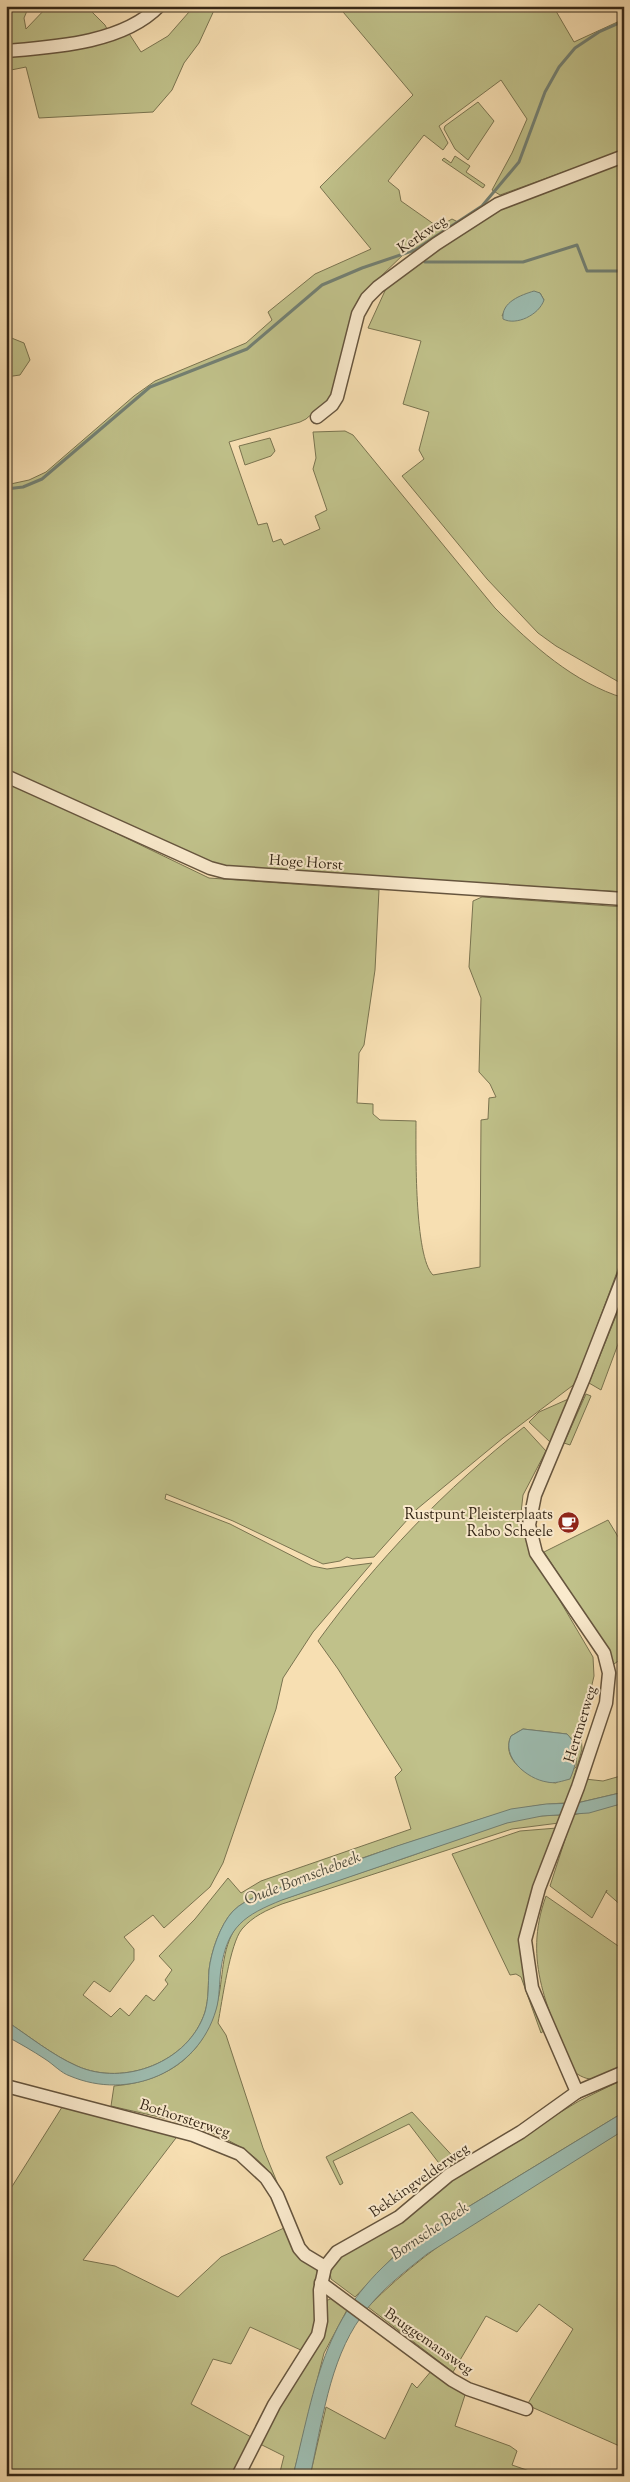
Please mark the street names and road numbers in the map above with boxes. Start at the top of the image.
street label: Kerkweg [394,211,452,260]
street label: Hoge Horst [268,850,344,877]
street label: Hertmerweg [560,1683,603,1766]
street label: Bothorsterweg [137,2095,232,2144]
street label: Bekkingvelderweg [366,2139,474,2224]
street label: Bruggemansweg [379,2304,477,2381]

